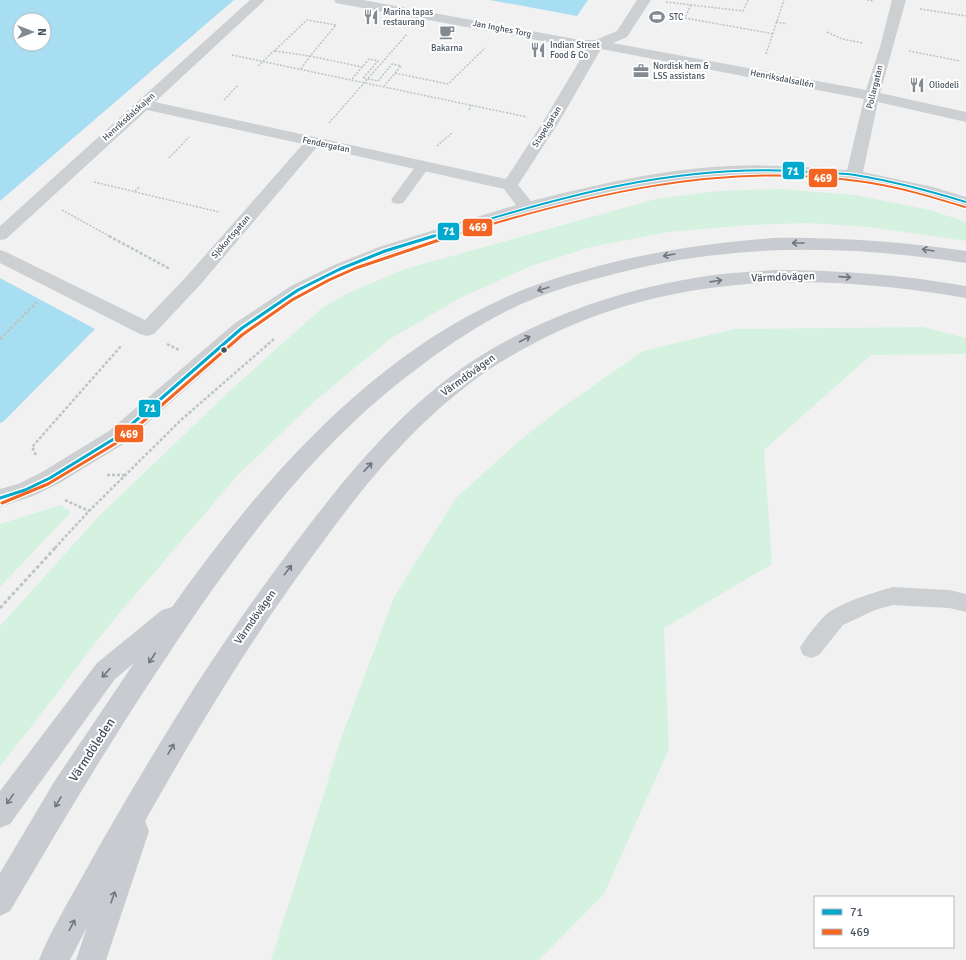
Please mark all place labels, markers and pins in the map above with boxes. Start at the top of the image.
place label: Marina tapas restaurang [383,7,433,28]
restaurant icon: Marina tapas restaurang [362,8,380,26]
sports icon: STC [648,8,666,26]
place label: STC [669,12,684,23]
cafe icon: Bakarna [438,23,456,41]
place label: Indian Street Food & Co [550,40,600,61]
restaurant icon: Indian Street Food & Co [529,41,547,59]
place label: Bakarna [431,43,463,54]
place label: Nordisk hem & LSS assistans [653,61,709,82]
office icon: Nordisk hem & LSS assistans [632,62,650,80]
restaurant icon: Oliodeli [908,76,926,94]
place label: Oliodeli [929,80,959,91]
unlabelled marker [219,345,229,355]

